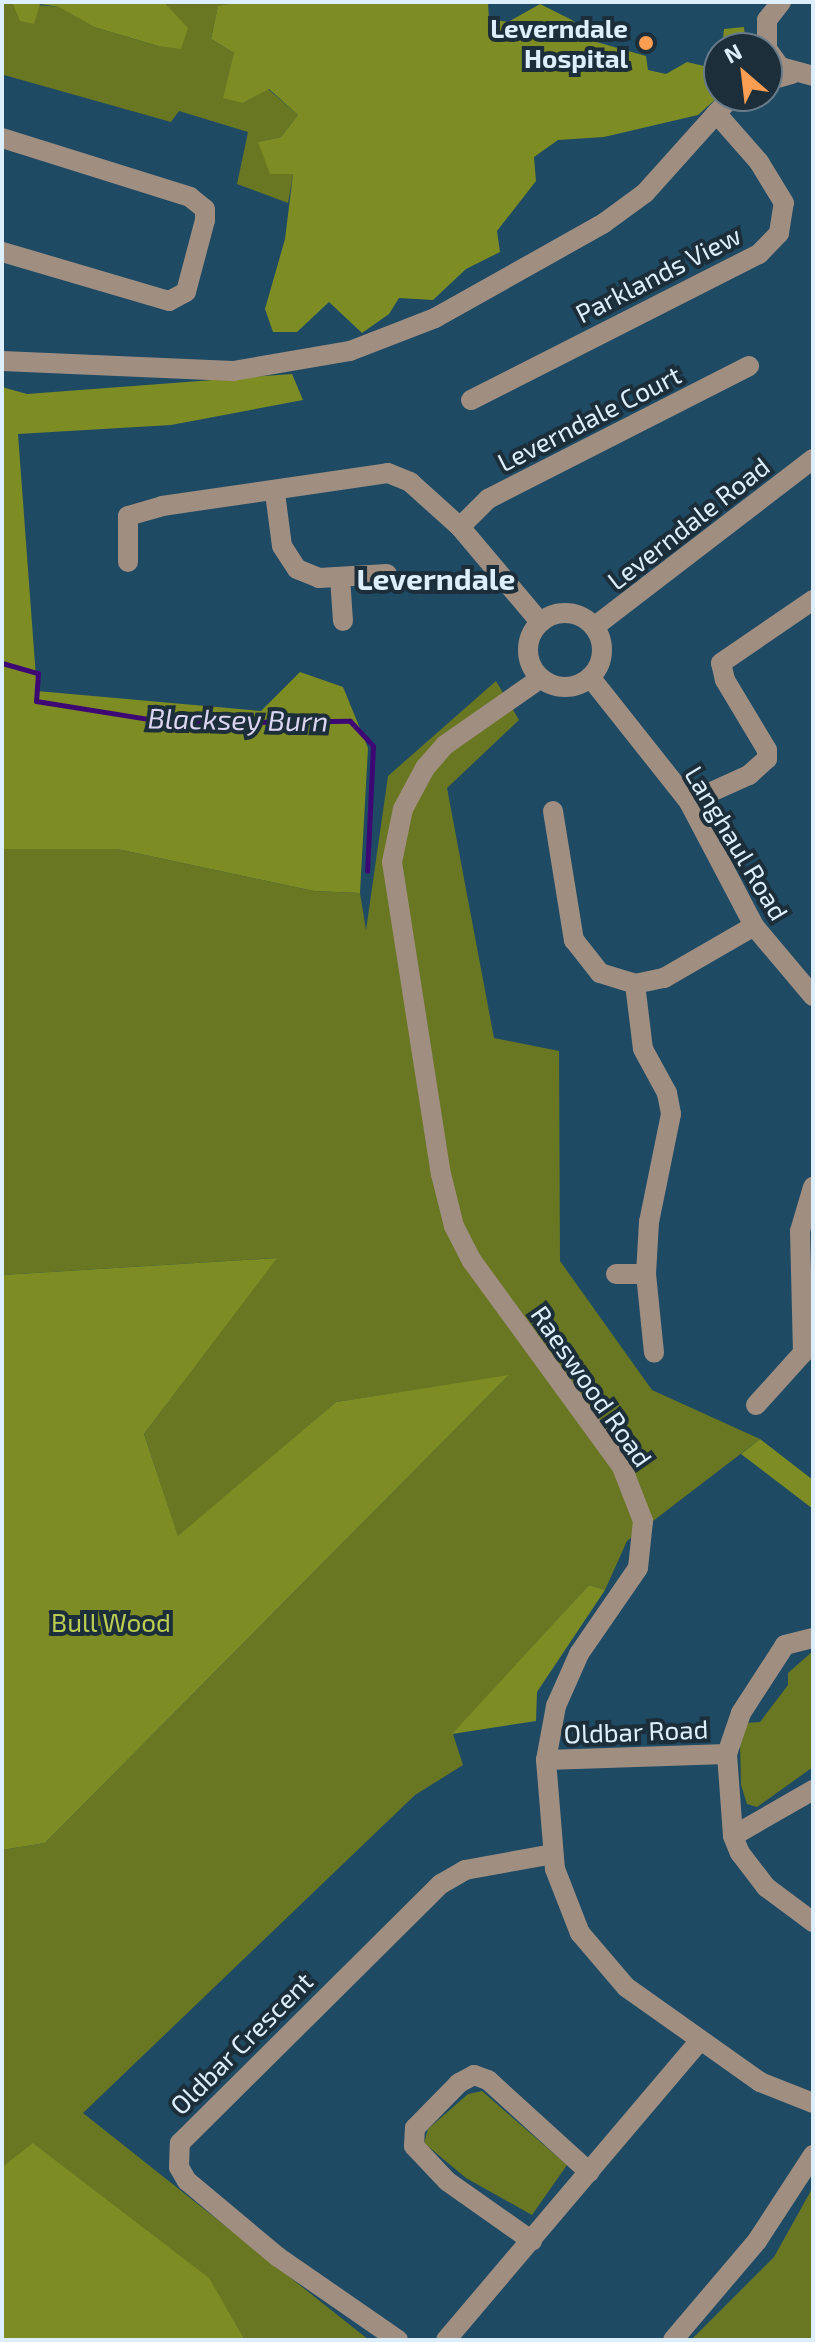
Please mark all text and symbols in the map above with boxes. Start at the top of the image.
place label: Leverndale Hospital [490,12,628,74]
marker: Leverndale Hospital [635,32,657,54]
north arrow [703,32,783,112]
text: N [720,37,746,68]
street label: Parklands View [570,219,746,329]
street label: Leverndale Court [492,358,686,478]
street label: Leverndale Road [601,450,775,596]
district label: Leverndale [356,560,516,596]
water label: Blacksey Burn [147,701,329,737]
street label: Langhaul Road [679,760,795,926]
street label: Raeswood Road [525,1300,659,1472]
park label: Bull Wood [51,1606,171,1638]
street label: Oldbar Road [563,1713,709,1749]
street label: Oldbar Crescent [163,1965,319,2121]

